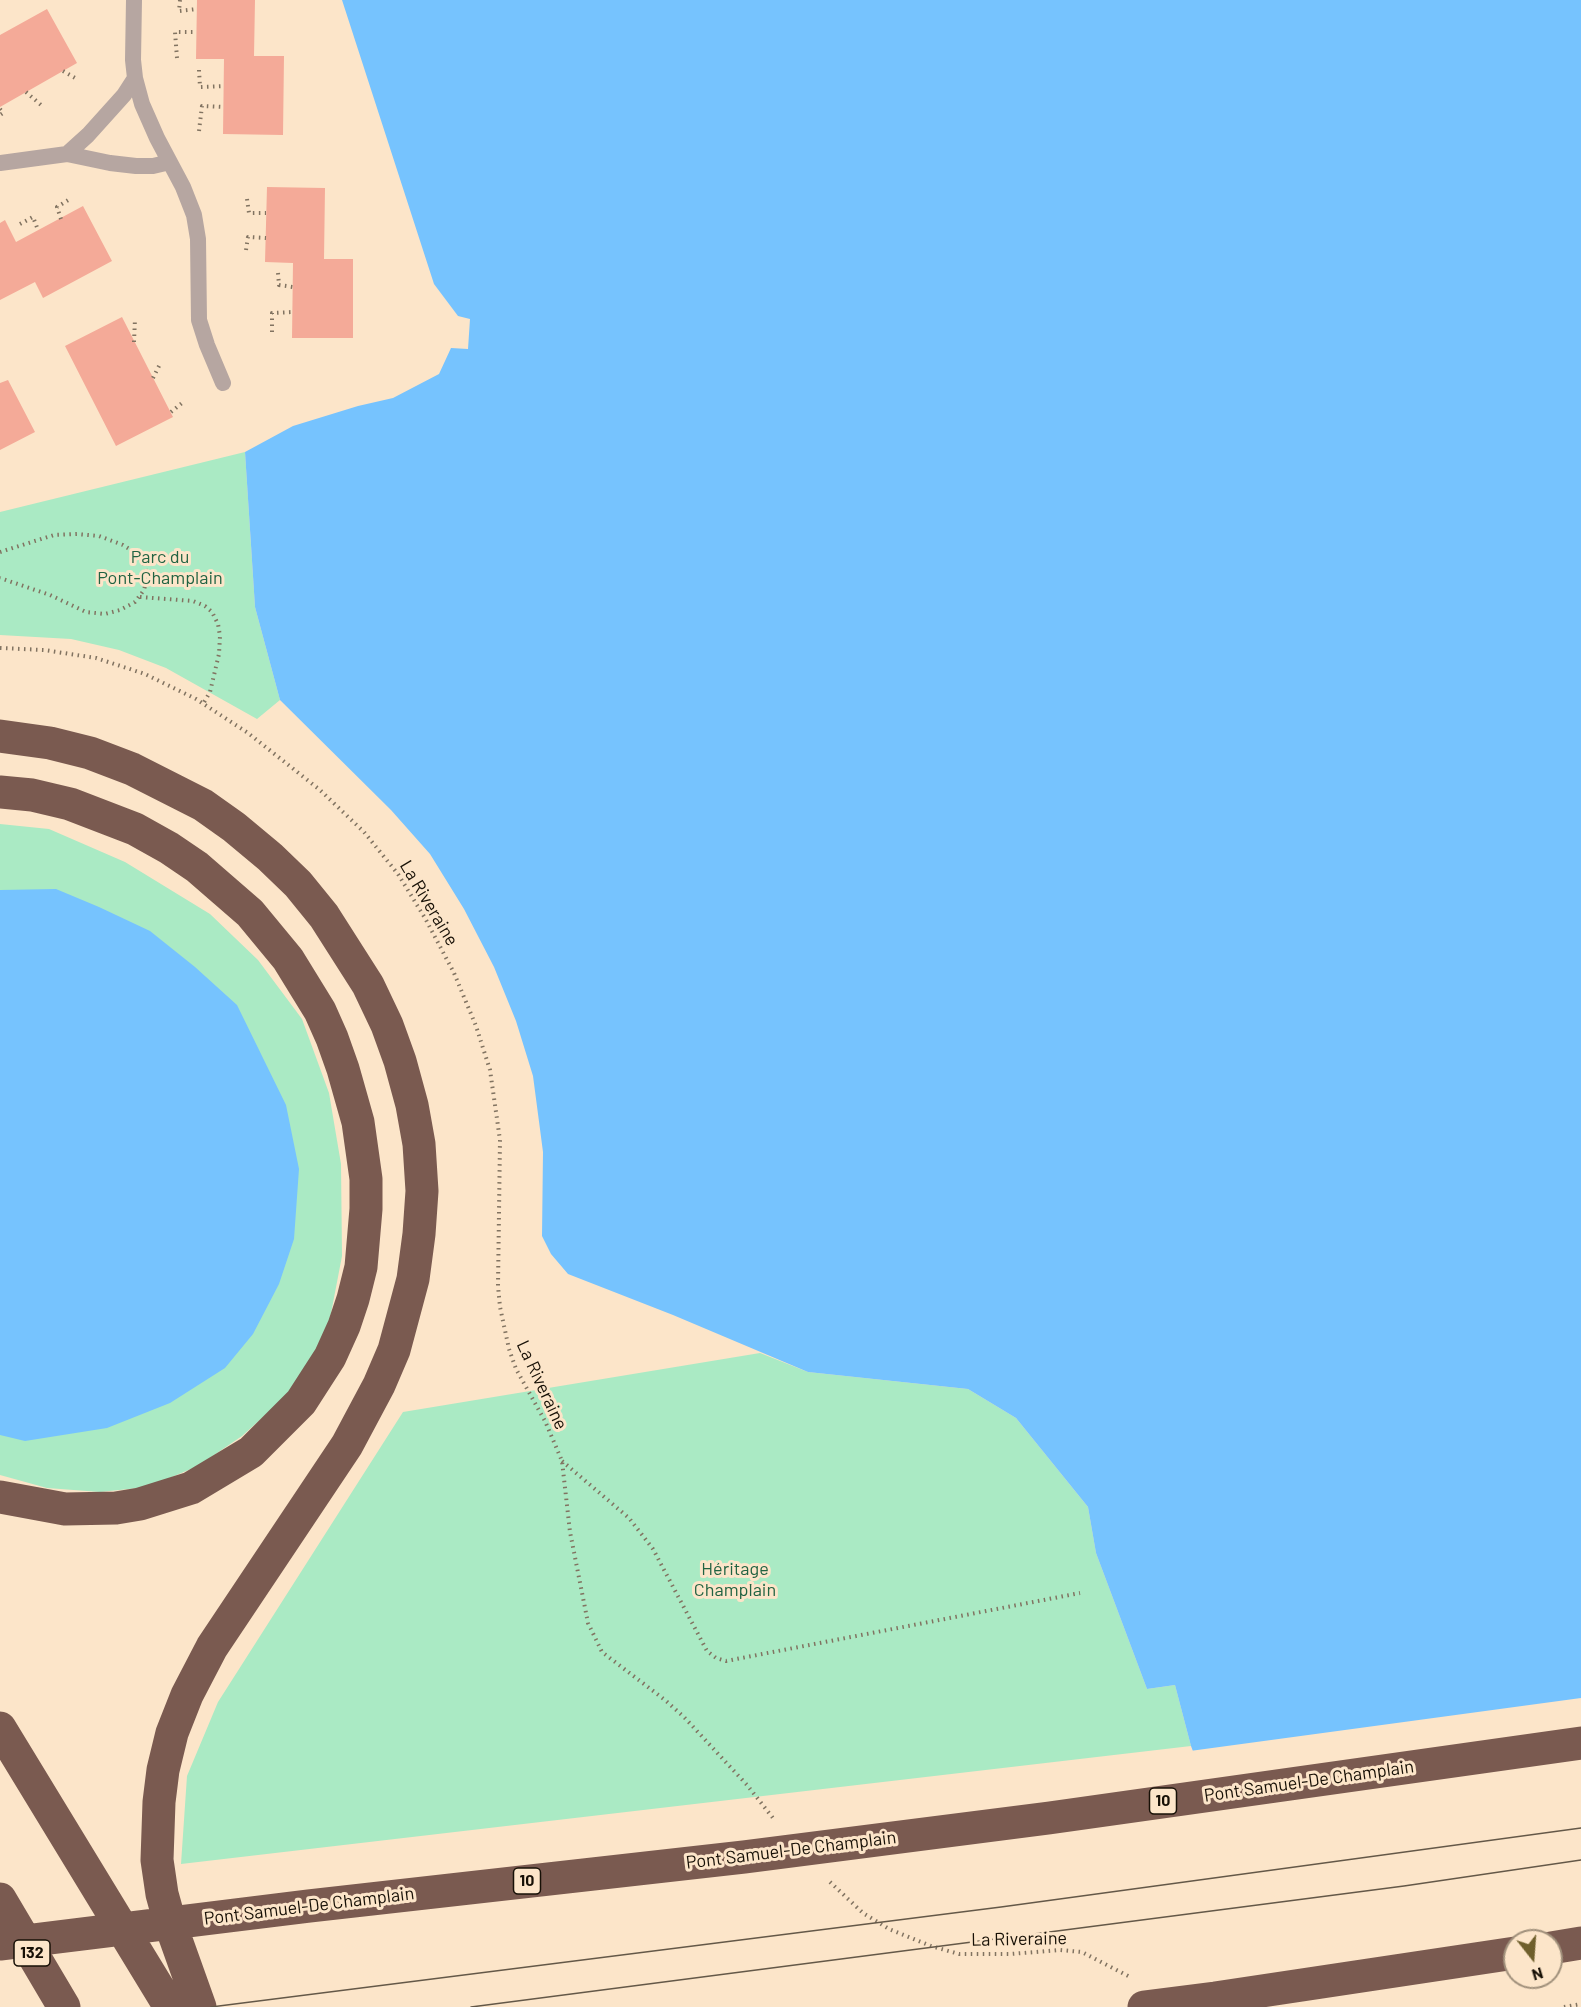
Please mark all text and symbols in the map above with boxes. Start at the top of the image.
park label: Parc du Pont-Champlain [97,546,223,588]
street label: La Riveraine [395,856,463,950]
street label: La Riveraine [512,1337,572,1433]
park label: Héritage Champlain [694,1558,776,1600]
street label: Pont Samuel-De Champlain [1203,1756,1415,1806]
road number: 10 [1150,1788,1176,1814]
street label: Pont Samuel-De Champlain [685,1826,897,1874]
road number: 10 [514,1868,540,1894]
street label: Pont Samuel-De Champlain [203,1882,415,1930]
street label: La Riveraine [971,1927,1067,1951]
north arrow [1503,1929,1563,1989]
road number: 132 [14,1940,50,1966]
text: N [1530,1964,1546,1985]

